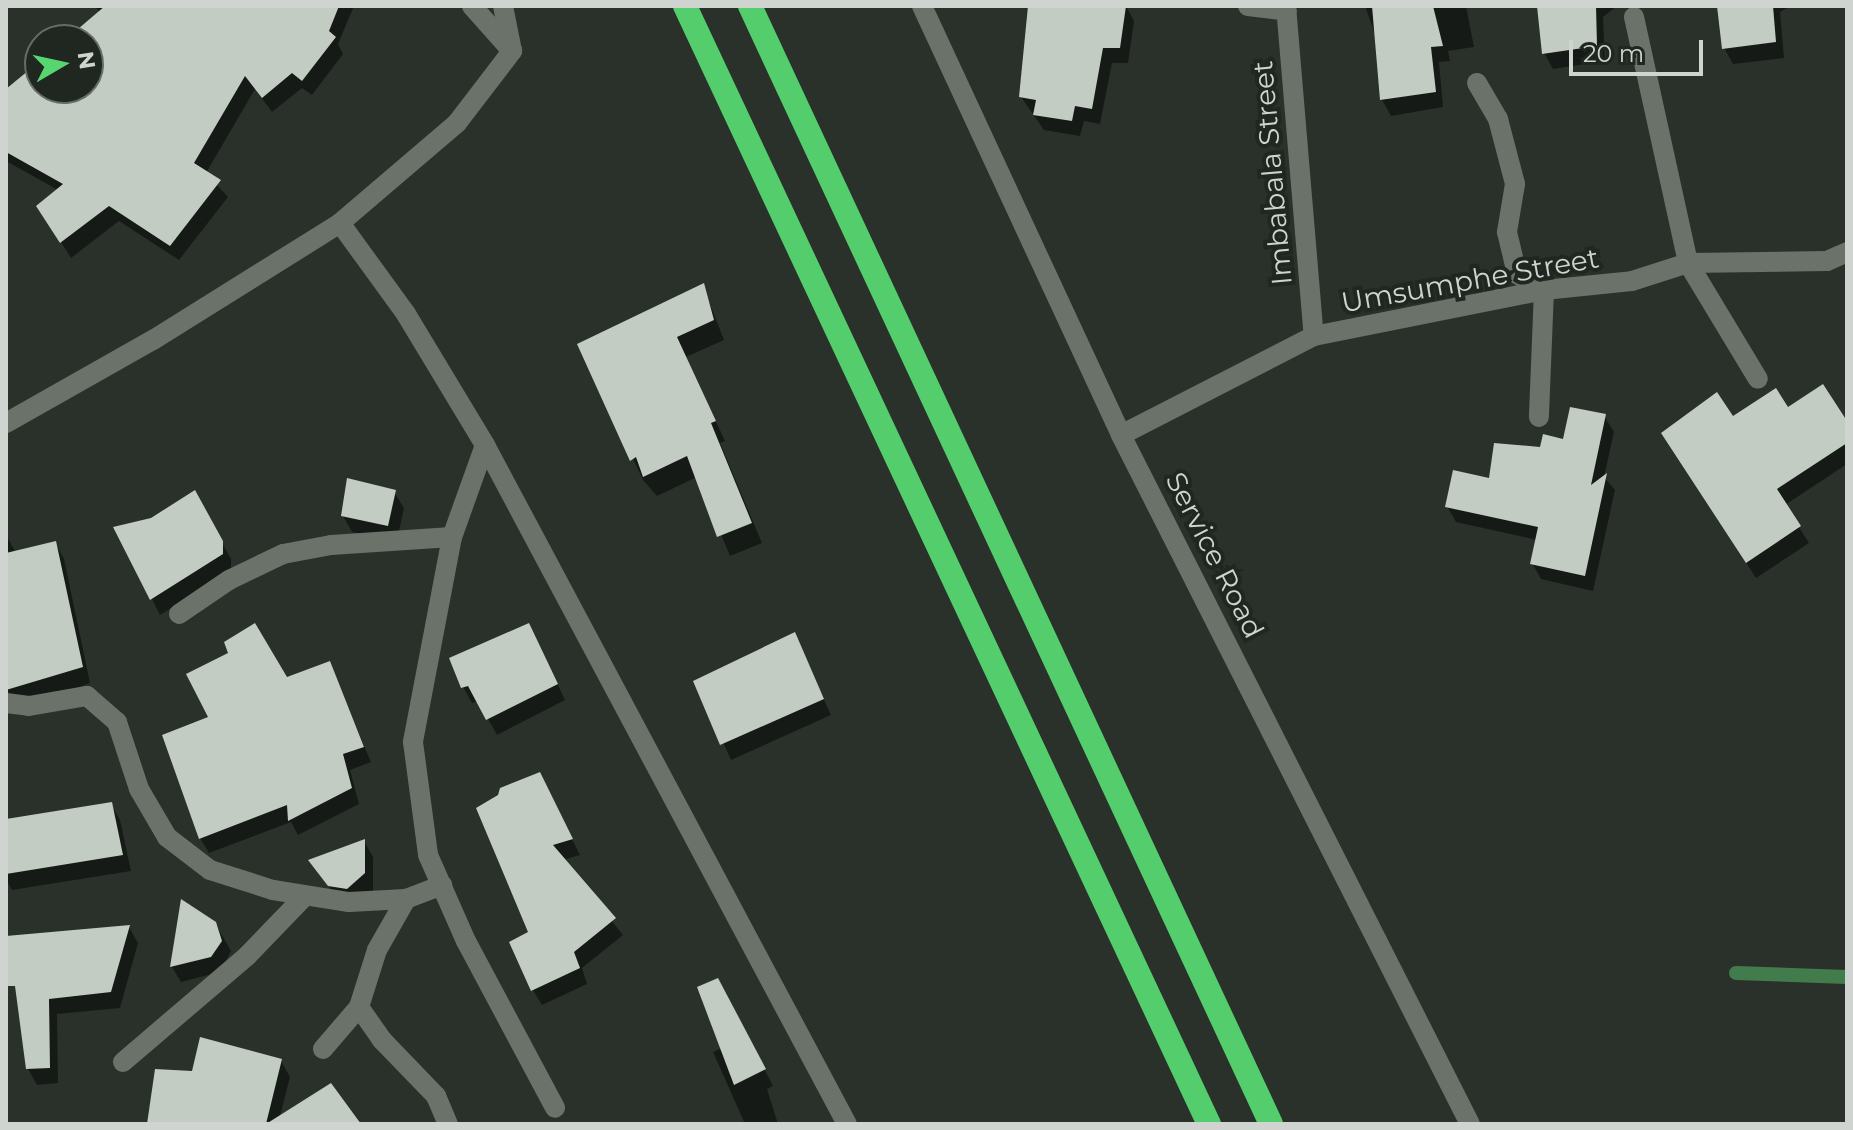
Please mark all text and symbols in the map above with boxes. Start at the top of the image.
north arrow [24,24,104,104]
scale bar [1573,24,1707,74]
text: 20 m [1583,39,1644,68]
text: N [71,50,101,71]
street label: Imbabala Street [1245,59,1299,287]
street label: Umsumphe Street [1339,241,1601,319]
street label: Service Road [1159,467,1271,643]

